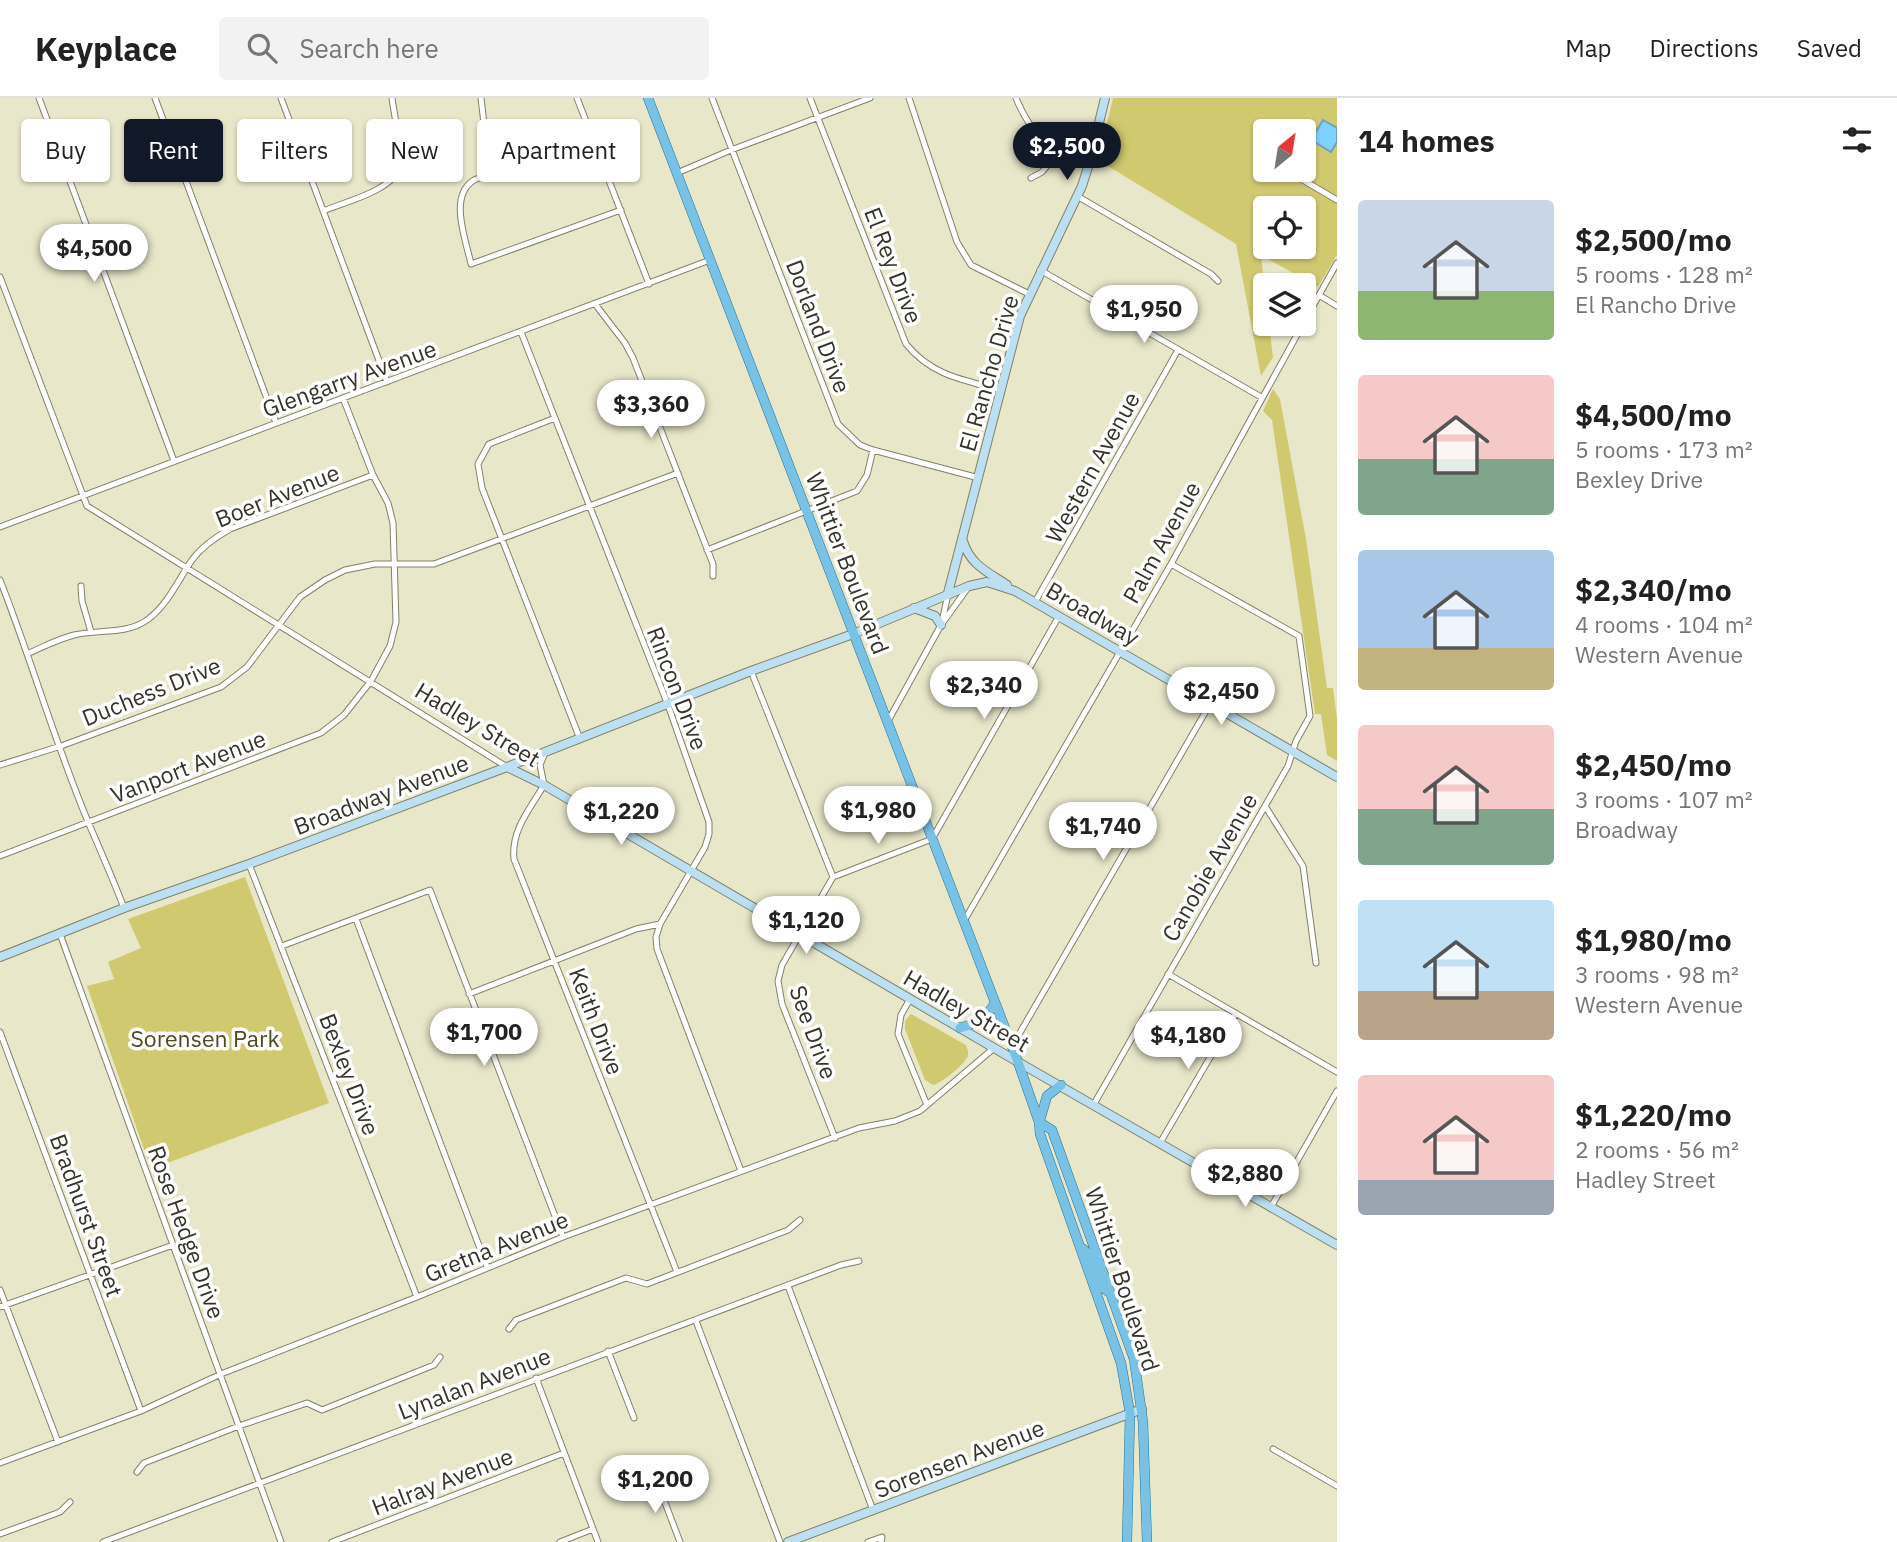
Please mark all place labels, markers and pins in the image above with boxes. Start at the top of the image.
pin: $2,500 [1010,122,1124,182]
pin: $4,500 [37,225,151,284]
pin: $1,950 [1087,286,1201,345]
pin: $3,360 [594,380,708,440]
pin: $2,340 [927,662,1041,721]
pin: $2,450 [1164,668,1278,727]
pin: $1,980 [821,786,935,846]
pin: $1,220 [564,788,678,847]
pin: $1,740 [1046,802,1160,862]
pin: $1,120 [749,896,863,956]
pin: $1,700 [427,1009,541,1068]
pin: $4,180 [1131,1012,1245,1071]
pin: $2,880 [1188,1150,1302,1209]
pin: $1,200 [598,1456,712,1515]

